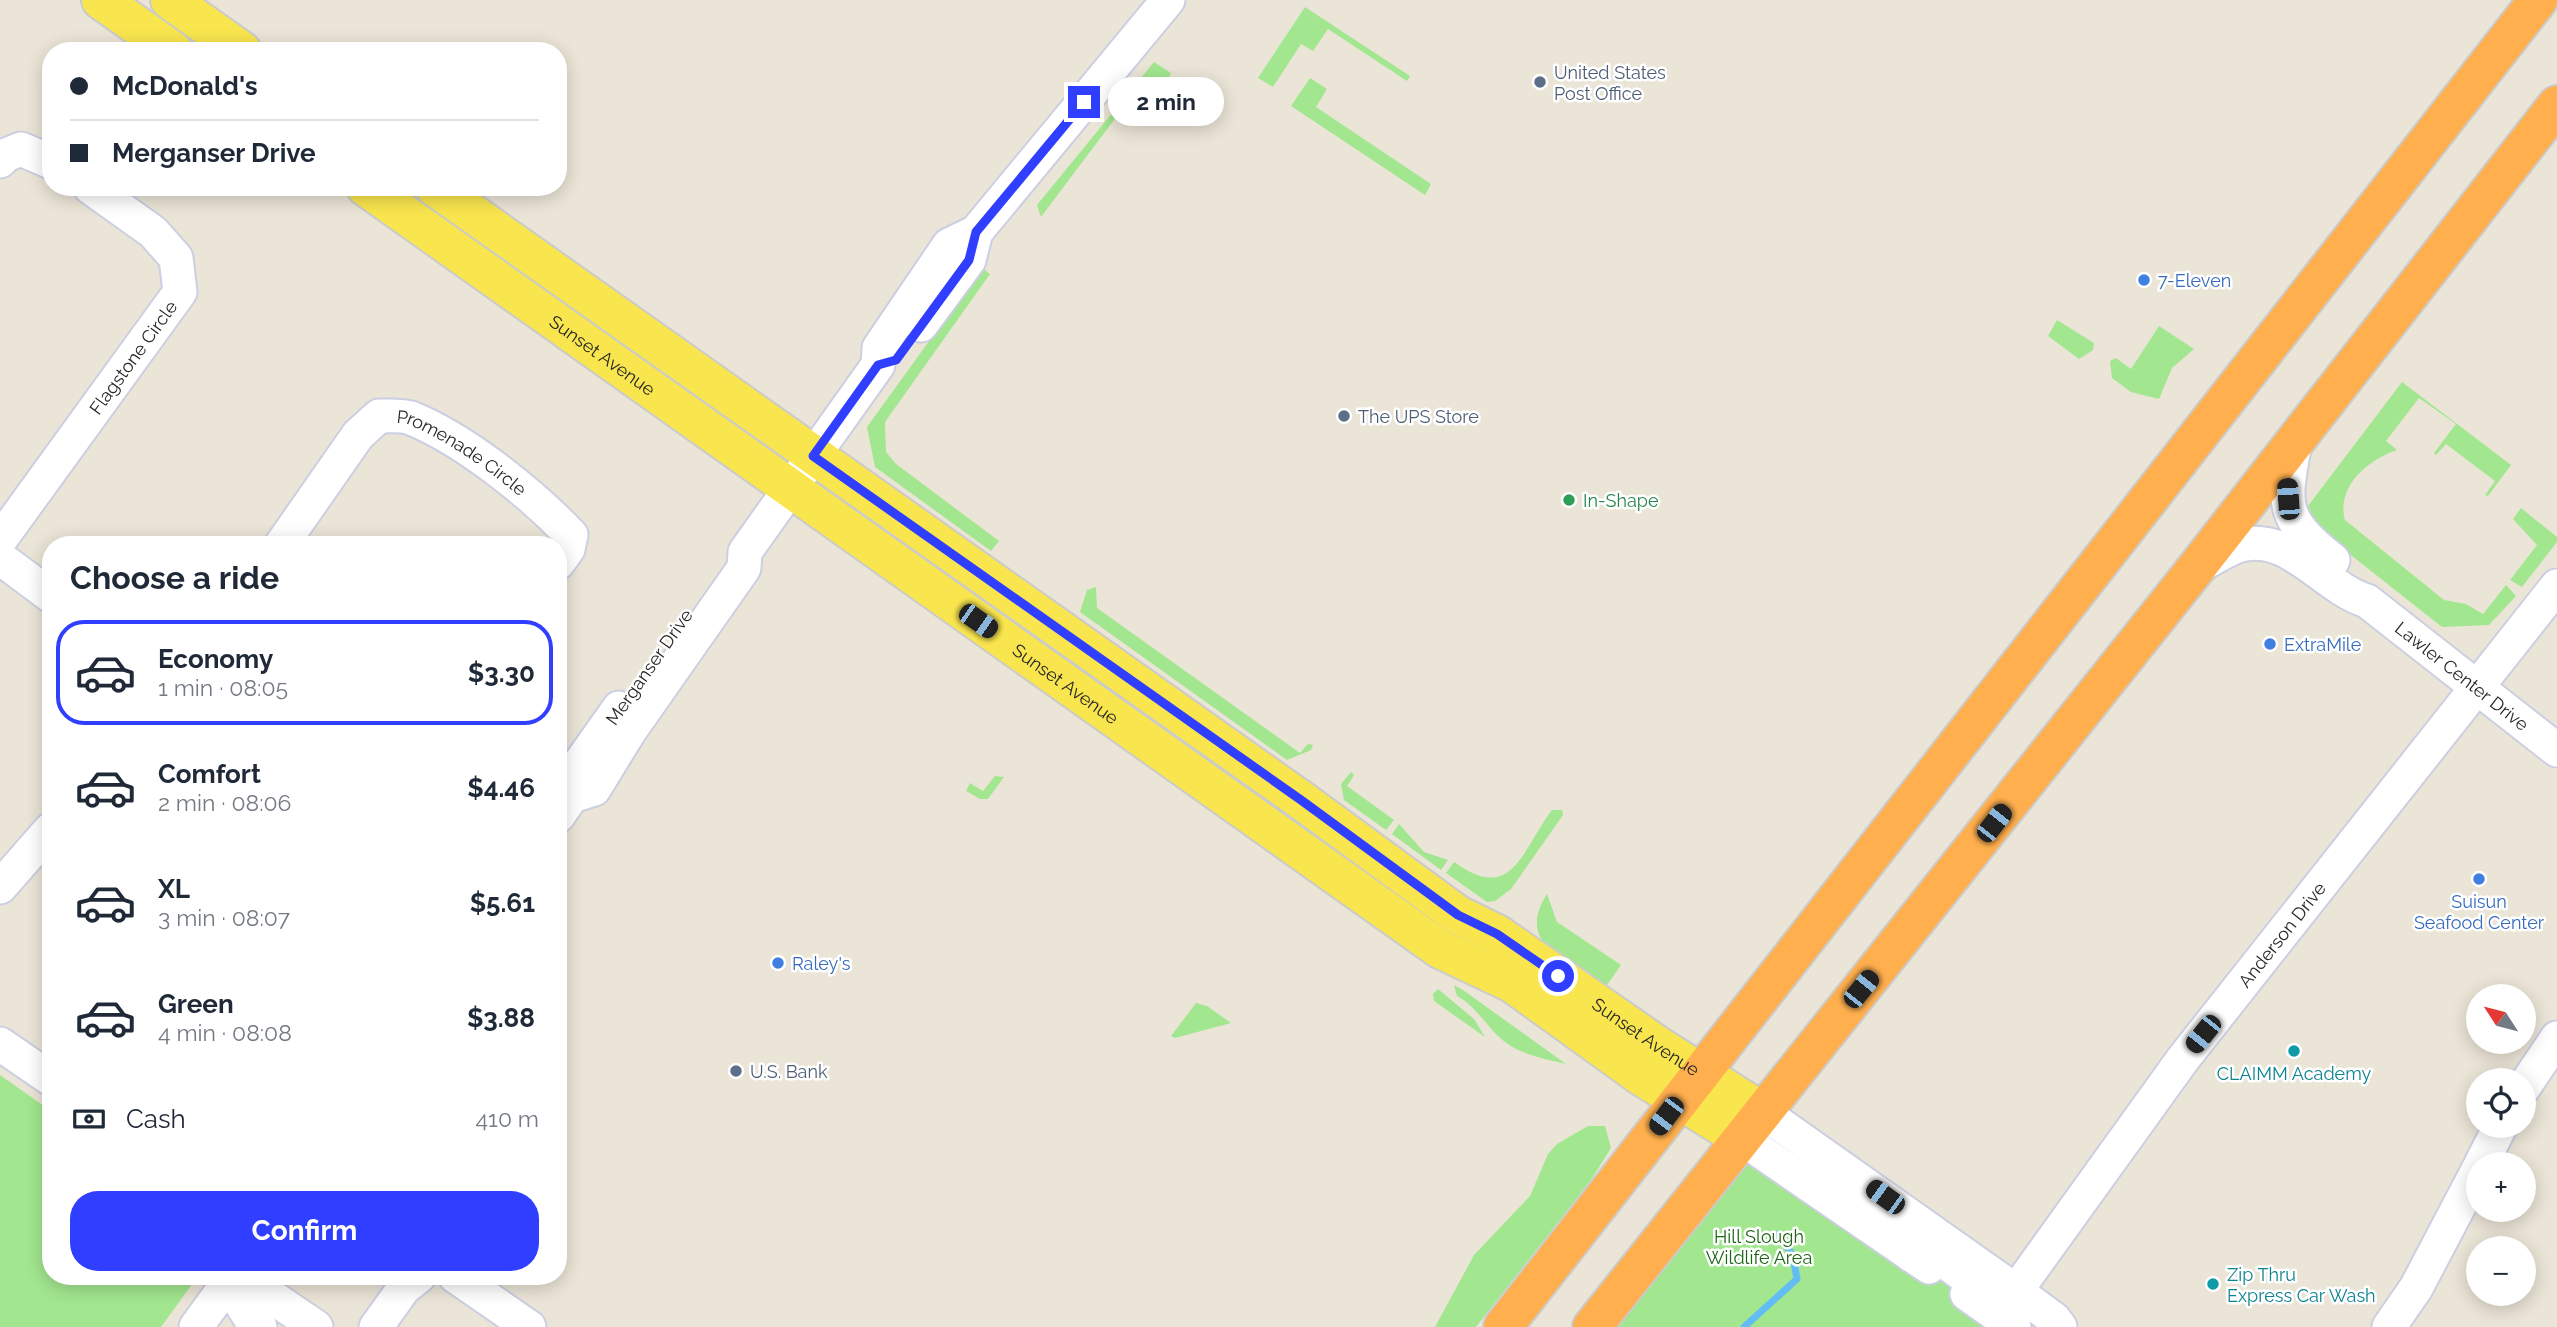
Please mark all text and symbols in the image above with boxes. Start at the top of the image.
place label: United States Post Office [1554,62,1666,104]
text: McDonald's [112,71,258,101]
marker: United States Post Office [1532,74,1548,90]
callout: 2 min [1108,78,1224,126]
route end [1068,86,1100,118]
text: 2 min [1136,88,1196,115]
text: Merganser Drive [112,138,316,168]
place label: 7-Eleven [2158,270,2231,291]
marker: 7-Eleven [2136,272,2152,288]
street label: Flagstone Circle [85,296,181,418]
street label: Sunset Avenue [546,310,660,400]
street label: Promenade Circle [396,405,531,500]
place label: The UPS Store [1358,406,1479,427]
marker: The UPS Store [1336,408,1352,424]
car [2277,477,2300,521]
place label: In-Shape [1583,490,1659,511]
marker: In-Shape [1561,492,1577,508]
text: Choose a ride [70,559,279,596]
car [955,600,1002,642]
street label: Merganser Drive [601,605,697,729]
street label: Lawler Center Drive [2391,617,2534,735]
place label: ExtraMile [2284,634,2362,655]
marker: ExtraMile [2262,636,2278,652]
street label: Sunset Avenue [1009,639,1123,728]
icon: car [74,641,137,704]
text: Economy [158,644,273,674]
text: $3.30 [468,658,535,688]
text: 1 min · 08:05 [158,674,288,701]
icon: car [74,756,137,819]
text: Comfort [158,759,261,789]
text: $4.46 [467,773,535,803]
text: 2 min · 08:06 [158,789,291,816]
car [1973,800,2016,846]
icon: car [74,871,137,934]
marker: Suisun Seafood Center [2471,871,2487,887]
text: XL [158,874,190,904]
street label: Anderson Drive [2234,877,2330,991]
text: $5.61 [470,888,535,918]
place label: Suisun Seafood Center [2414,891,2545,933]
text: 3 min · 08:07 [158,904,290,931]
place label: Raley's [792,953,851,974]
marker: Raley's [770,955,786,971]
route start [1542,960,1574,992]
car [1840,966,1883,1012]
north arrow [2466,984,2536,1054]
map controls [2466,984,2536,1306]
icon: car [74,986,137,1049]
text: Green [158,989,234,1019]
street label: Sunset Avenue [1589,993,1704,1080]
text: $3.88 [467,1003,535,1033]
car [2182,1011,2225,1057]
text: 4 min · 08:08 [158,1019,292,1046]
marker: CLAIMM Academy [2286,1043,2302,1059]
place label: U.S. Bank [750,1061,828,1082]
marker: U.S. Bank [728,1063,744,1079]
place label: CLAIMM Academy [2217,1063,2372,1084]
button: locate [2466,1068,2536,1138]
car [1645,1093,1688,1139]
icon: cash [70,1100,108,1138]
text: Cash [126,1104,186,1134]
text: 410 m [476,1105,539,1132]
button: + [2466,1152,2536,1222]
car [1862,1176,1909,1218]
button: Confirm [70,1191,539,1271]
park label: Hill Slough Wildlife Area [1706,1226,1812,1268]
button: − [2466,1236,2536,1306]
place label: Zip Thru Express Car Wash [2227,1264,2376,1306]
marker: Zip Thru Express Car Wash [2205,1276,2221,1292]

